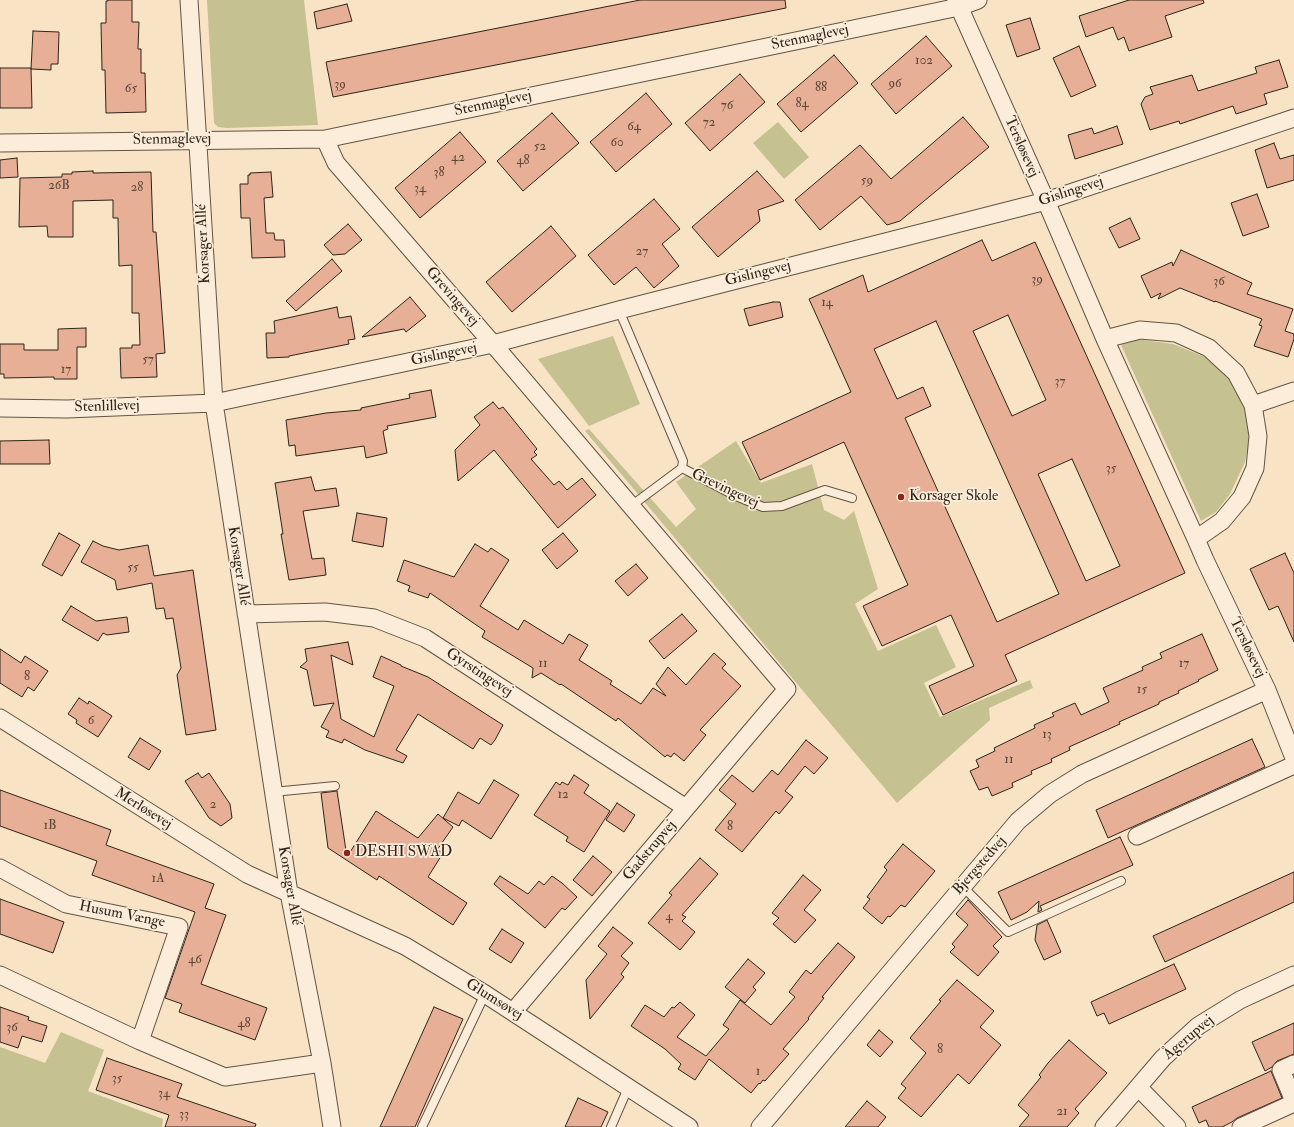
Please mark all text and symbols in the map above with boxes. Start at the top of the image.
street label: Stenmaglevej [770,21,850,55]
house number: 102 [915,53,933,69]
house number: 96 [888,76,902,92]
house number: 39 [334,77,346,93]
house number: 88 [815,80,827,96]
house number: 65 [125,81,137,97]
street label: Stenmaglevej [453,87,533,121]
house number: 84 [795,96,809,112]
house number: 76 [721,98,733,114]
street label: Tersløsevej [1000,114,1042,180]
house number: 72 [703,115,715,131]
house number: 64 [627,119,641,135]
street label: Stenmaglevej [133,130,211,150]
house number: 60 [610,135,624,151]
house number: 52 [534,139,546,155]
house number: 42 [451,150,465,166]
house number: 48 [516,153,530,169]
house number: 38 [433,165,445,181]
house number: 59 [861,173,873,189]
street label: Gislingevej [1036,173,1106,211]
house number: 26B [48,178,70,194]
house number: 28 [131,180,143,196]
house number: 34 [414,181,426,197]
street label: Korsager Allé [193,203,215,285]
house number: 27 [636,244,648,260]
street label: Gislingevej [723,257,793,291]
street label: Grevingevej [421,264,483,330]
house number: 39 [1031,272,1043,288]
house number: 36 [1213,274,1225,290]
house number: 14 [821,295,833,311]
street label: Gislingevej [409,339,479,371]
house number: 57 [142,352,154,368]
house number: 17 [61,362,71,378]
house number: 37 [1055,374,1065,390]
street label: Stenlillevej [74,397,140,417]
house number: 35 [1106,461,1116,477]
street label: Grevingevej [688,466,762,512]
place label: Korsager Skole [909,488,998,506]
marker: Korsager Skole [896,492,906,502]
street label: Korsager Allé [223,525,253,607]
house number: 55 [127,560,139,576]
street label: Tersløsevej [1225,615,1269,681]
street label: Gyrstingevej [442,645,516,701]
house number: 11 [538,656,548,672]
house number: 17 [1179,656,1189,672]
house number: 8 [24,669,30,685]
house number: 15 [1137,682,1147,698]
house number: 6 [88,713,94,729]
house number: 13 [1042,727,1052,743]
house number: 11 [1004,752,1014,768]
street label: Merløsevej [111,784,175,834]
house number: 12 [557,787,569,803]
house number: 2 [210,797,216,813]
street label: Gadstrupvej [620,817,680,885]
house number: 1B [43,818,57,834]
house number: 8 [727,819,733,835]
street label: Bjergstedvej [950,833,1010,899]
place label: DESHI SWAD [355,844,452,862]
street label: Korsager Allé [273,845,305,927]
marker: DESHI SWAD [342,848,352,858]
house number: 1A [152,871,164,887]
street label: Husum Vænge [77,898,167,932]
house number: 4 [665,909,673,925]
house number: 46 [188,952,202,968]
street label: Glumsøvej [462,975,526,1025]
street label: Ågerupvej [1160,1012,1218,1064]
house number: 48 [237,1016,251,1032]
house number: 36 [6,1020,18,1036]
house number: 8 [937,1042,943,1058]
house number: 1 [756,1064,760,1080]
house number: 35 [112,1071,122,1087]
house number: 34 [158,1086,170,1102]
house number: 21 [1056,1104,1068,1120]
house number: 33 [179,1107,189,1123]

